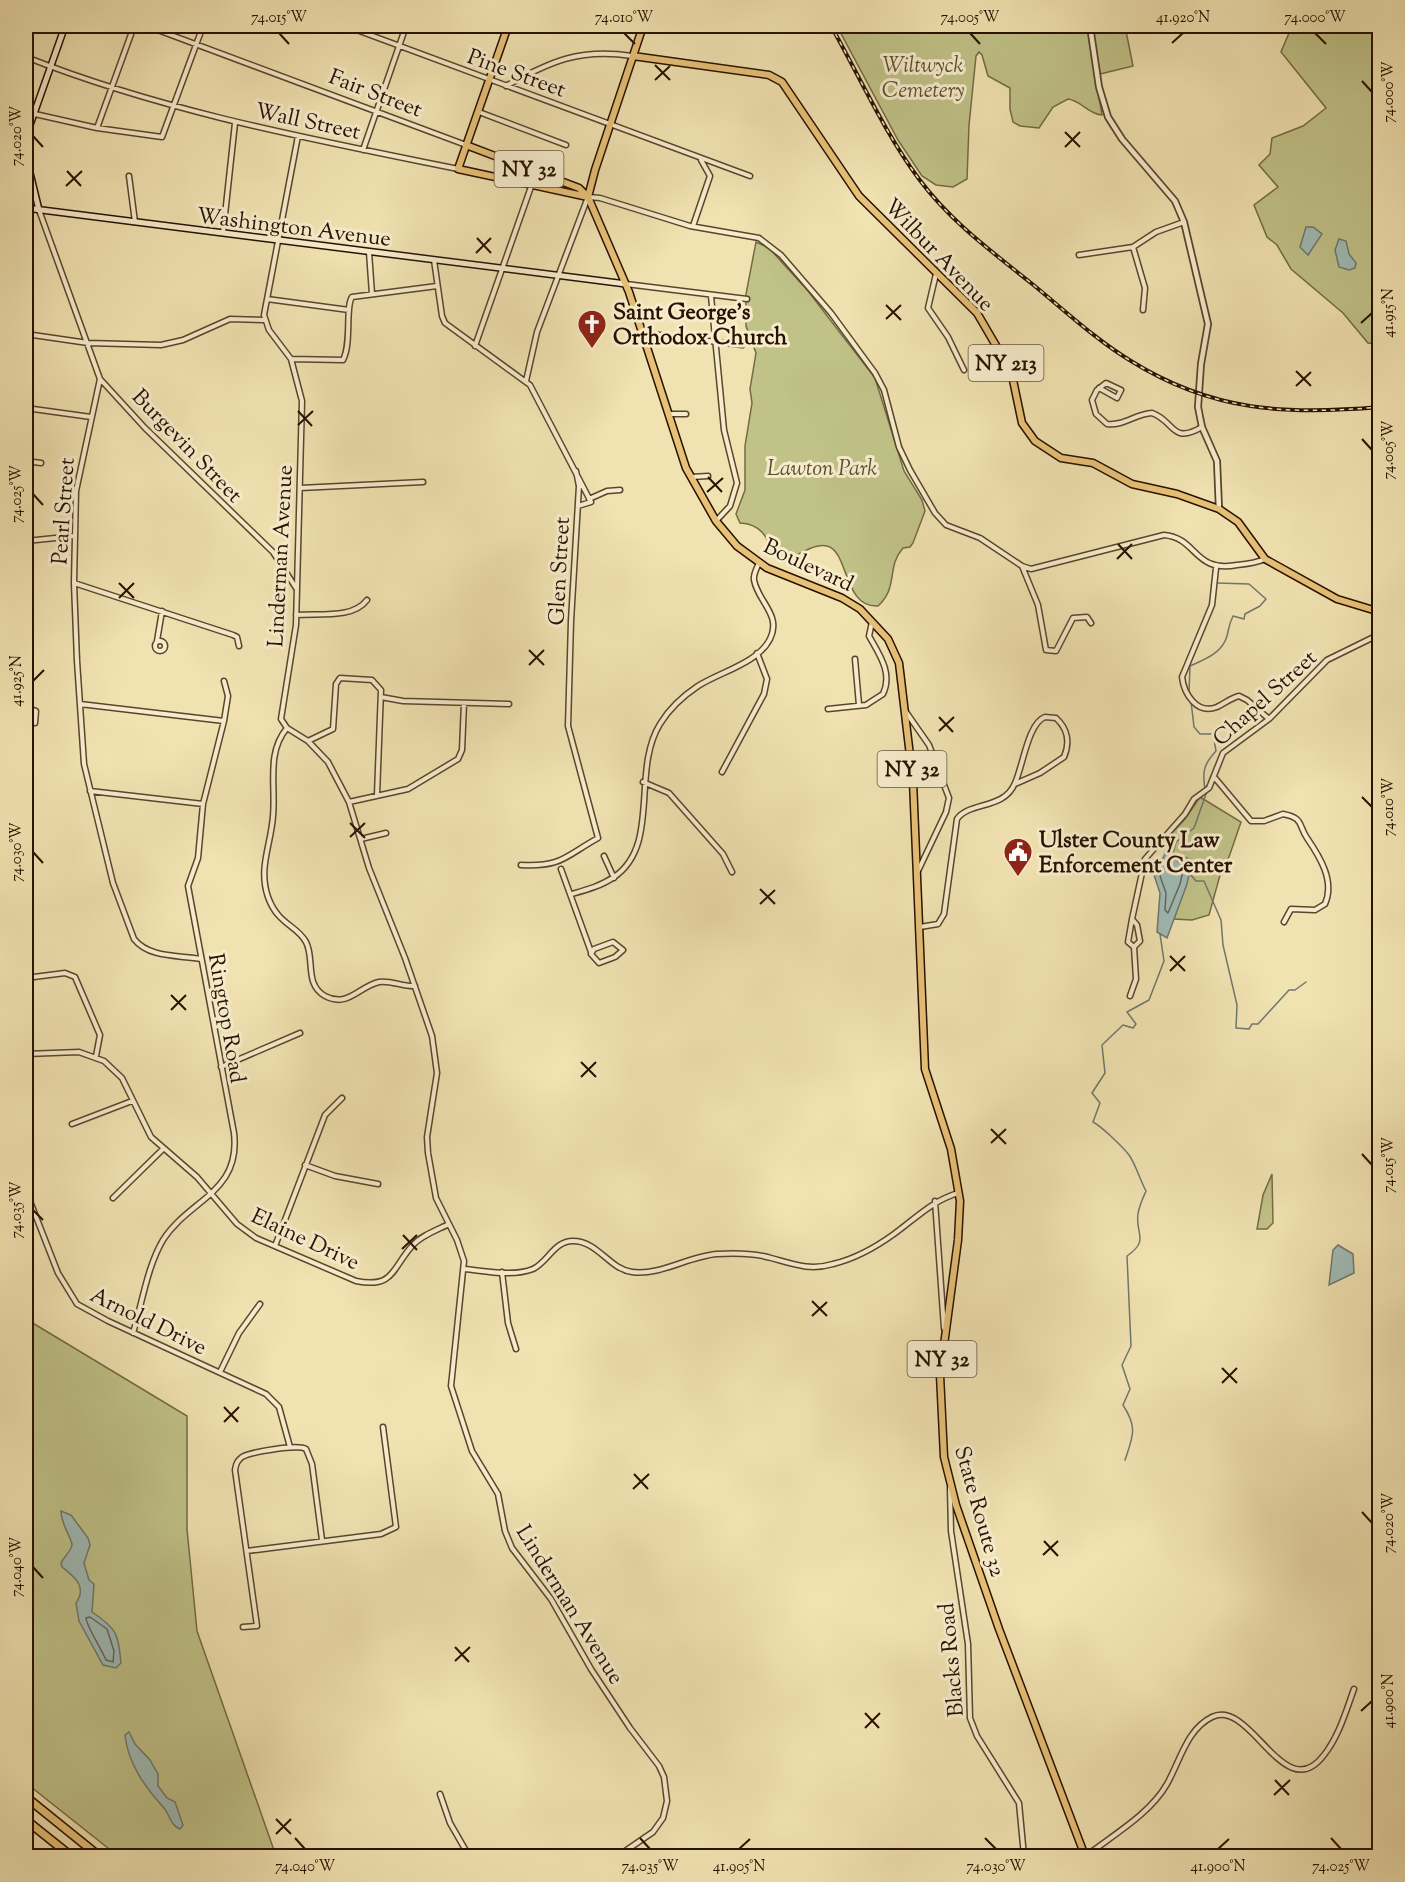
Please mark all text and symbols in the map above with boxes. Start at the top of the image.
text: 74.015°W [251,8,307,29]
text: 74.010°W [595,8,654,29]
text: 74.005°W [941,8,1000,29]
text: 41.920°N [1156,8,1210,29]
text: 74.000°W [1284,8,1346,29]
street label: Pine Street [462,42,570,108]
park label: Wiltwyck Cemetery [882,51,964,108]
text: 74.000°W [1379,61,1400,123]
street label: Fair Street [323,62,427,127]
street label: Wall Street [252,96,364,150]
text: 74.020°W [7,105,28,166]
road number: NY 32 [494,151,564,187]
street label: Wilbur Avenue [875,192,1000,320]
street label: Washington Avenue [195,201,393,257]
text: 41.915°N [1379,288,1400,338]
place label: Saint George's Orthodox Church [613,298,787,355]
church icon: Saint George's Orthodox Church [576,308,608,350]
road number: NY 213 [968,345,1044,381]
street label: Burgevin Street [123,383,249,512]
text: 74.005°W [1379,420,1400,479]
park label: Lawton Park [767,454,877,486]
street label: Pearl Street [45,456,85,566]
street label: Linderman Avenue [261,464,303,648]
text: 74.025°W [7,465,28,523]
street label: Glen Street [542,516,580,626]
street label: Boulevard [757,532,858,602]
street label: Chapel Street [1207,643,1326,755]
text: 41.925°N [7,655,28,707]
road number: NY 32 [878,751,946,787]
text: 74.010°W [1379,777,1400,836]
text: 74.030°W [7,822,28,882]
place label: Ulster County Law Enforcement Center [1039,826,1233,883]
public building icon: Ulster County Law Enforcement Center [1002,836,1034,878]
street label: Ringtop Road [198,951,252,1086]
text: 74.015°W [1379,1137,1400,1193]
text: 74.035°W [7,1181,28,1239]
street label: Elaine Drive [245,1202,364,1280]
street label: Arnold Drive [84,1281,211,1365]
road number: NY 32 [908,1341,976,1377]
street label: State Route 32 [944,1443,1012,1581]
text: 74.020°W [1379,1492,1400,1553]
street label: Linderman Avenue [507,1520,630,1691]
text: 74.040°W [7,1537,28,1597]
street label: Blacks Road [932,1601,974,1718]
text: 41.900°N [1379,1674,1400,1728]
text: 74.040°W [275,1857,335,1878]
text: 74.035°W [621,1857,679,1878]
text: 41.905°N [713,1857,765,1878]
text: 74.030°W [966,1857,1026,1878]
text: 41.900°N [1191,1857,1245,1878]
text: 74.025°W [1312,1857,1370,1878]

